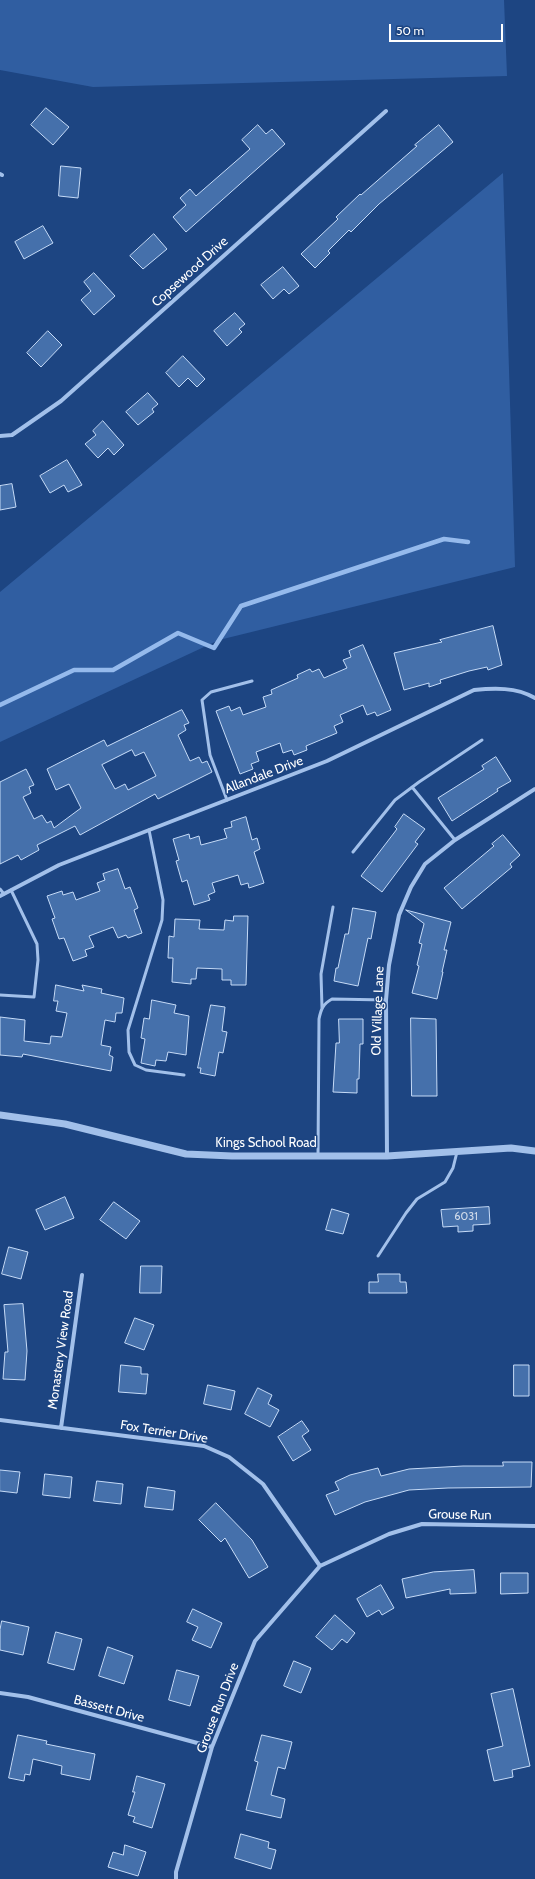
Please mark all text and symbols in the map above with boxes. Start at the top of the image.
scale bar [391,16,505,42]
text: 50 m [396,23,424,38]
street label: Copsewood Drive [149,234,231,310]
street label: Allandale Drive [223,753,305,797]
street label: Old Village Lane [369,966,387,1056]
street label: Kings School Road [215,1135,317,1151]
house number: 6031 [454,1210,478,1224]
street label: Monastery View Road [45,1290,77,1410]
street label: Fox Terrier Drive [119,1417,209,1447]
street label: Grouse Run [428,1507,492,1523]
street label: Grouse Run Drive [194,1661,242,1755]
street label: Bassett Drive [72,1692,146,1726]

